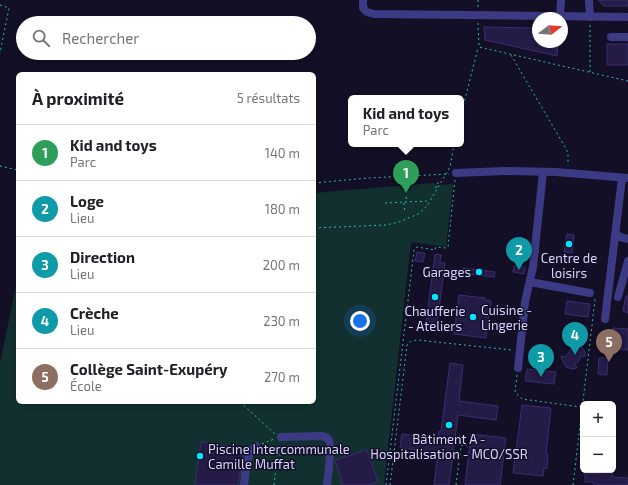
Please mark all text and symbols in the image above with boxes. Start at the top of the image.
north arrow [532,12,568,48]
search box [16,16,316,60]
icon: search [30,27,52,49]
text: Rechercher [62,29,139,47]
text: À proximité [32,88,124,108]
text: 5 résultats [237,90,300,106]
popup [348,95,464,147]
text: Kid and toys [363,104,449,122]
text: Parc [363,122,389,138]
text: Kid and toys [70,136,157,154]
text: 1 [42,145,48,161]
text: 140 m [265,145,300,161]
text: Parc [70,154,96,170]
pin: 1 [393,160,419,193]
text: Loge [70,192,104,210]
text: 2 [41,201,49,217]
text: 180 m [265,201,300,217]
text: Lieu [70,210,94,226]
pin: 2 [506,237,532,270]
marker: Centre de loisirs [564,239,574,249]
text: Direction [70,248,135,266]
place label: Centre de loisirs [541,250,597,281]
text: 3 [41,257,49,273]
text: 200 m [263,257,300,273]
place label: Garages [423,264,471,280]
text: Lieu [70,266,94,282]
marker: Garages [474,267,484,277]
marker: Chaufferie - Ateliers [430,292,440,302]
place label: Cuisine - Lingerie [481,302,532,333]
place label: Chaufferie - Ateliers [404,303,466,334]
text: Crèche [70,304,119,322]
your location [350,311,370,331]
marker: Cuisine - Lingerie [468,312,478,322]
text: 4 [41,313,49,329]
text: 230 m [263,313,300,329]
text: Lieu [70,322,94,338]
pin: 4 [562,322,588,355]
pin: 5 [596,329,622,362]
pin: 3 [528,344,554,377]
text: Collège Saint-Exupéry [70,360,228,378]
text: 5 [41,369,49,385]
text: 270 m [264,369,300,385]
text: École [70,378,102,394]
map controls [580,401,616,473]
button: + [580,401,616,437]
marker: Bâtiment A - Hospitalisation - MCO/SSR [444,420,454,430]
place label: Bâtiment A - Hospitalisation - MCO/SSR [370,431,528,462]
button: − [580,437,616,473]
place label: Piscine Intercommunale Camille Muffat [208,441,350,472]
marker: Piscine Intercommunale Camille Muffat [195,451,205,461]

